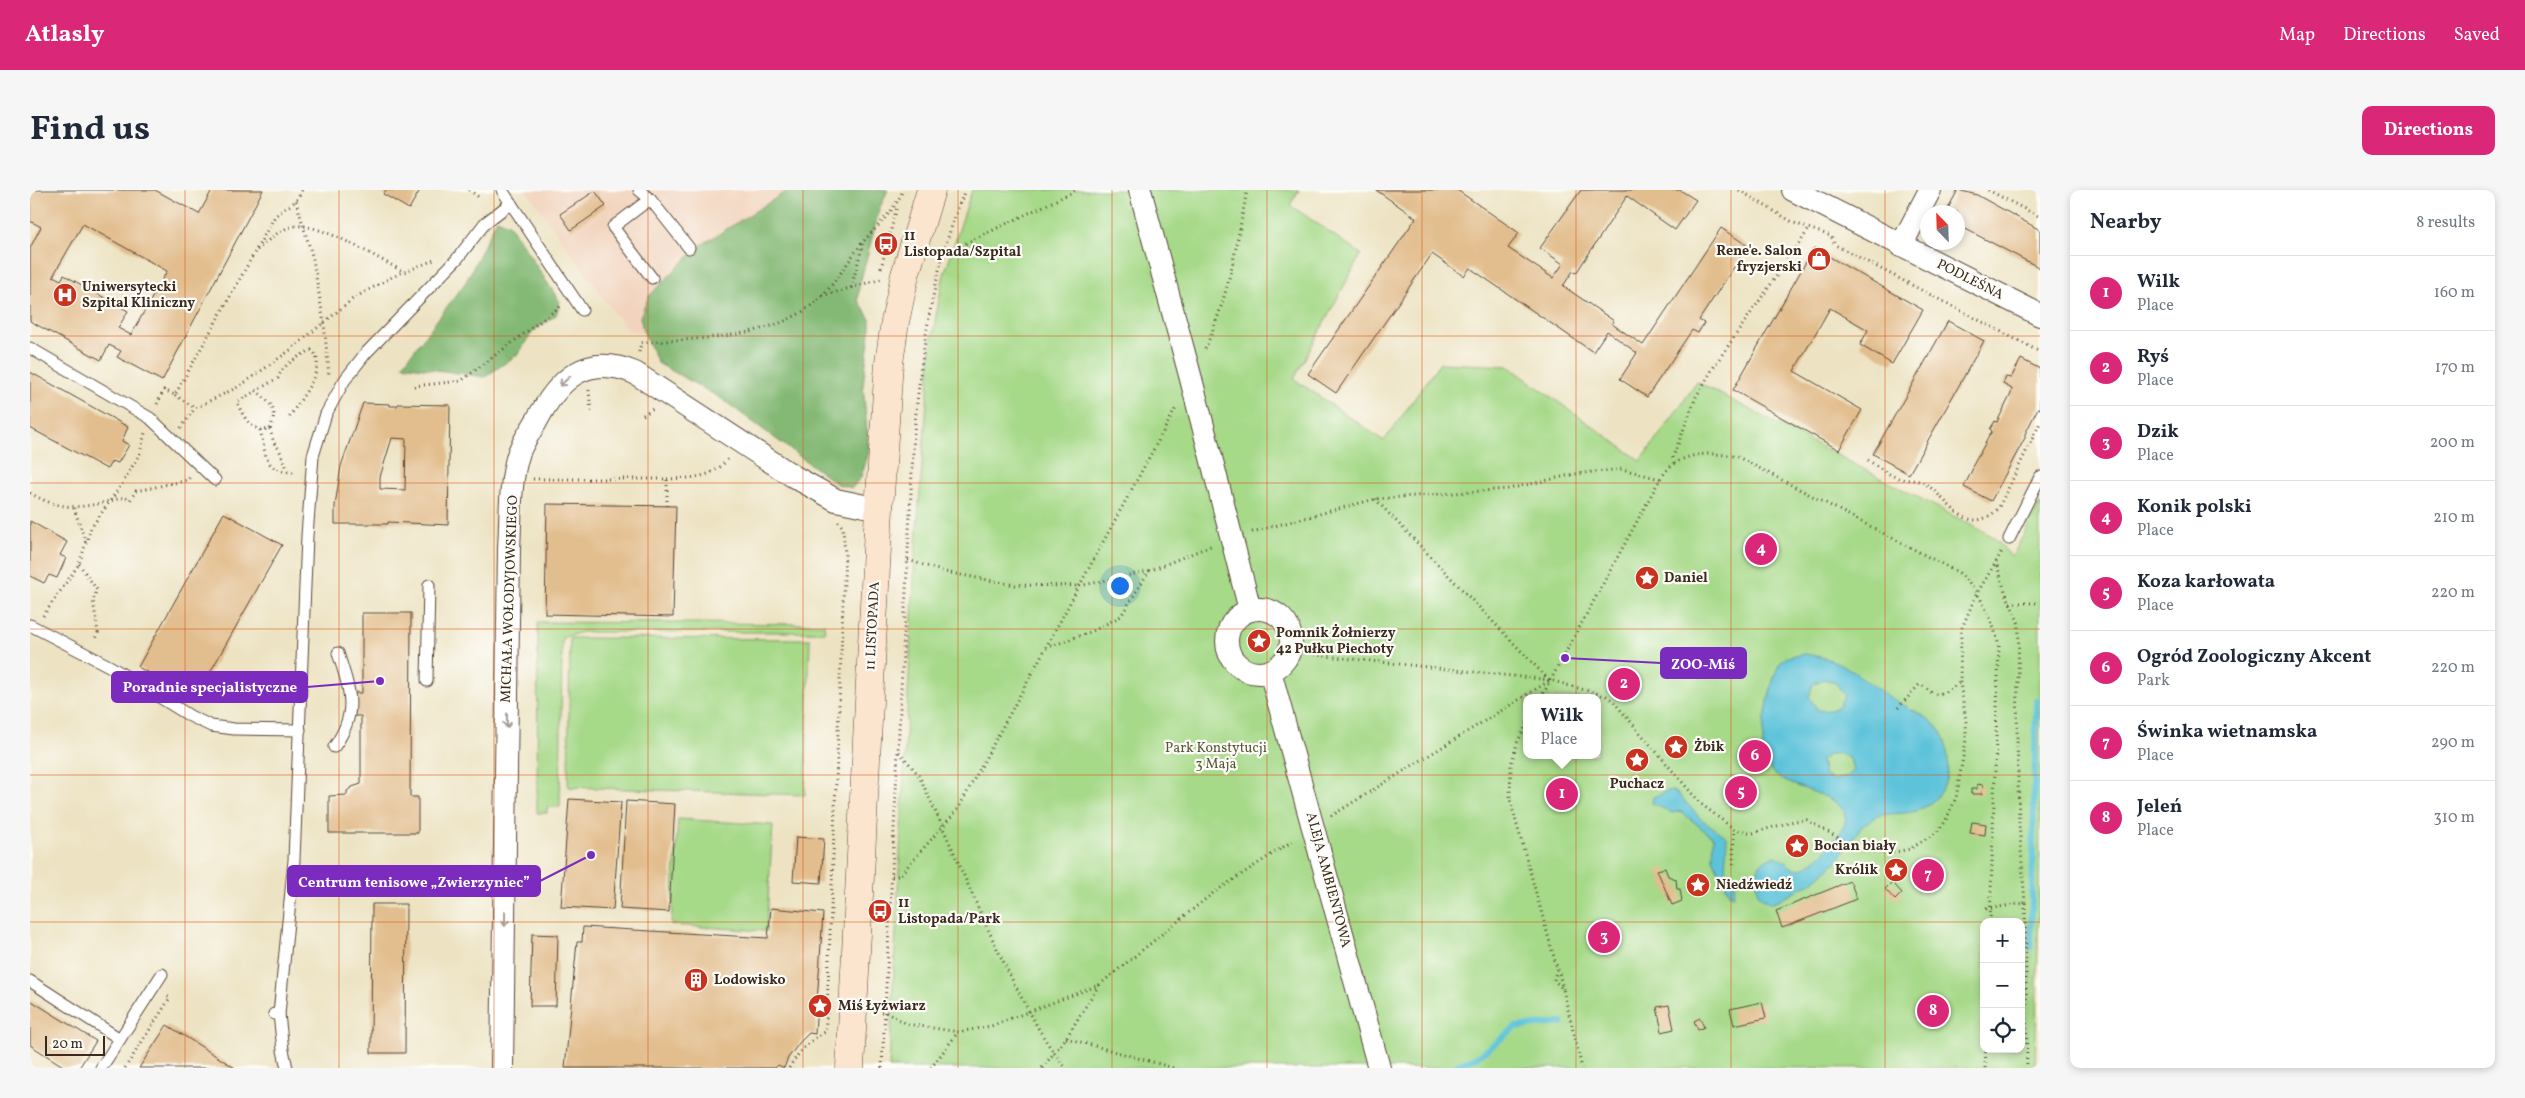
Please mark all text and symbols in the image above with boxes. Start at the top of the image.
text: Atlasly [25,18,104,52]
text: Map [2279,23,2315,48]
text: Directions [2343,23,2426,48]
text: Saved [2454,23,2500,48]
text: Find us [30,106,150,154]
button: Directions [2362,106,2495,155]
north arrow [1920,205,1965,250]
text: Nearby [2090,208,2161,237]
text: 8 results [2416,212,2475,234]
place label: 11 Listopada/Szpital [904,227,1021,262]
bus stop icon: 11 Listopada/Szpital [873,231,899,257]
place label: Rene'e. Salon fryzjerski [1716,242,1802,277]
shop icon: Rene'e. Salon fryzjerski [1806,246,1832,272]
street label: PODLEŚNA [1933,254,2007,305]
text: Wilk [2137,269,2180,295]
place label: Uniwersytecki Szpital Kliniczny [82,278,195,313]
hospital icon: Uniwersytecki Szpital Kliniczny [52,282,78,308]
text: 1 [2103,282,2109,304]
text: 160 m [2434,282,2475,304]
text: Place [2137,295,2174,317]
text: Ryś [2137,344,2169,370]
text: 2 [2102,357,2110,379]
text: 170 m [2435,357,2475,379]
text: Place [2137,370,2174,392]
one-way arrow [559,376,572,387]
text: Dzik [2137,419,2179,445]
text: 3 [2102,432,2110,454]
text: 200 m [2430,432,2475,454]
text: Place [2137,445,2174,467]
text: Konik polski [2137,494,2252,520]
street label: MICHAŁA WOŁODYJOWSKIEGO [497,495,523,703]
text: 4 [2101,507,2111,529]
text: 210 m [2433,507,2475,529]
text: Place [2137,520,2174,542]
pin: 4 [1745,530,1777,568]
place icon: Daniel [1634,565,1660,591]
place label: Daniel [1664,569,1708,588]
text: Koza karłowata [2137,569,2275,595]
your location [1107,573,1133,599]
street label: 11 LISTOPADA [861,581,885,671]
text: 5 [2102,582,2110,604]
text: 220 m [2431,582,2475,604]
text: Place [2137,595,2174,617]
place label: Pomnik Żołnierzy 42 Pułku Piechoty [1276,624,1396,659]
place icon: Pomnik Żołnierzy 42 Pułku Piechoty [1246,628,1272,654]
text: Ogród Zoologiczny Akcent [2137,644,2371,670]
callout: ZOO-Miś [1661,648,1746,678]
text: ZOO-Miś [1671,655,1735,676]
text: 6 [2102,657,2110,679]
text: 220 m [2431,657,2475,679]
pin: 2 [1608,665,1640,703]
text: Park [2137,670,2170,692]
callout: Poradnie specjalistyczne [112,672,307,702]
text: Poradnie specjalistyczne [123,678,298,699]
popup [1523,694,1601,759]
text: Wilk [1541,703,1584,729]
one-way arrow [502,712,512,729]
text: Świnka wietnamska [2137,719,2317,745]
text: Place [1541,729,1577,751]
text: 7 [2102,732,2110,754]
text: 290 m [2431,732,2475,754]
place icon: Żbik [1663,734,1689,760]
pin: 6 [1739,737,1771,775]
place label: Żbik [1694,738,1725,757]
park label: Park Konstytucji 3 Maja [1165,739,1267,774]
text: Place [2137,745,2174,767]
place icon: Puchacz [1624,747,1650,773]
pin: 5 [1725,773,1757,811]
pin: 1 [1546,775,1578,813]
place label: Puchacz [1610,775,1664,794]
text: Jeleń [2137,794,2182,820]
text: 8 [2102,807,2110,829]
text: 310 m [2434,807,2475,829]
street label: ALEJA AMBIENTOWA [1301,810,1355,950]
text: Place [2137,820,2174,842]
place icon: Bocian biały [1784,833,1810,859]
place label: Bocian biały [1814,837,1896,856]
pin: 7 [1912,856,1944,894]
place icon: Królik [1883,857,1909,883]
place label: Królik [1835,861,1879,880]
callout: Centrum tenisowe „Zwierzyniec” [288,866,540,896]
place icon: Niedźwiedź [1685,872,1711,898]
text: Centrum tenisowe „Zwierzyniec” [298,873,530,894]
place label: Niedźwiedź [1716,876,1792,895]
place label: 11 Listopada/Park [898,894,1001,929]
bus stop icon: 11 Listopada/Park [867,898,893,924]
one-way arrow [500,910,510,926]
pin: 3 [1588,918,1620,956]
map controls [1980,918,2025,1053]
button: + [1980,918,2025,963]
button: − [1980,963,2025,1008]
building icon: Lodowisko [683,967,709,993]
place label: Lodowisko [714,971,785,990]
pin: 8 [1917,992,1949,1030]
place icon: Miś Łyżwiarz [807,993,833,1019]
place label: Miś Łyżwiarz [838,997,926,1016]
button: locate [1980,1008,2025,1053]
scale bar [45,1033,105,1056]
text: 20 m [52,1035,83,1054]

